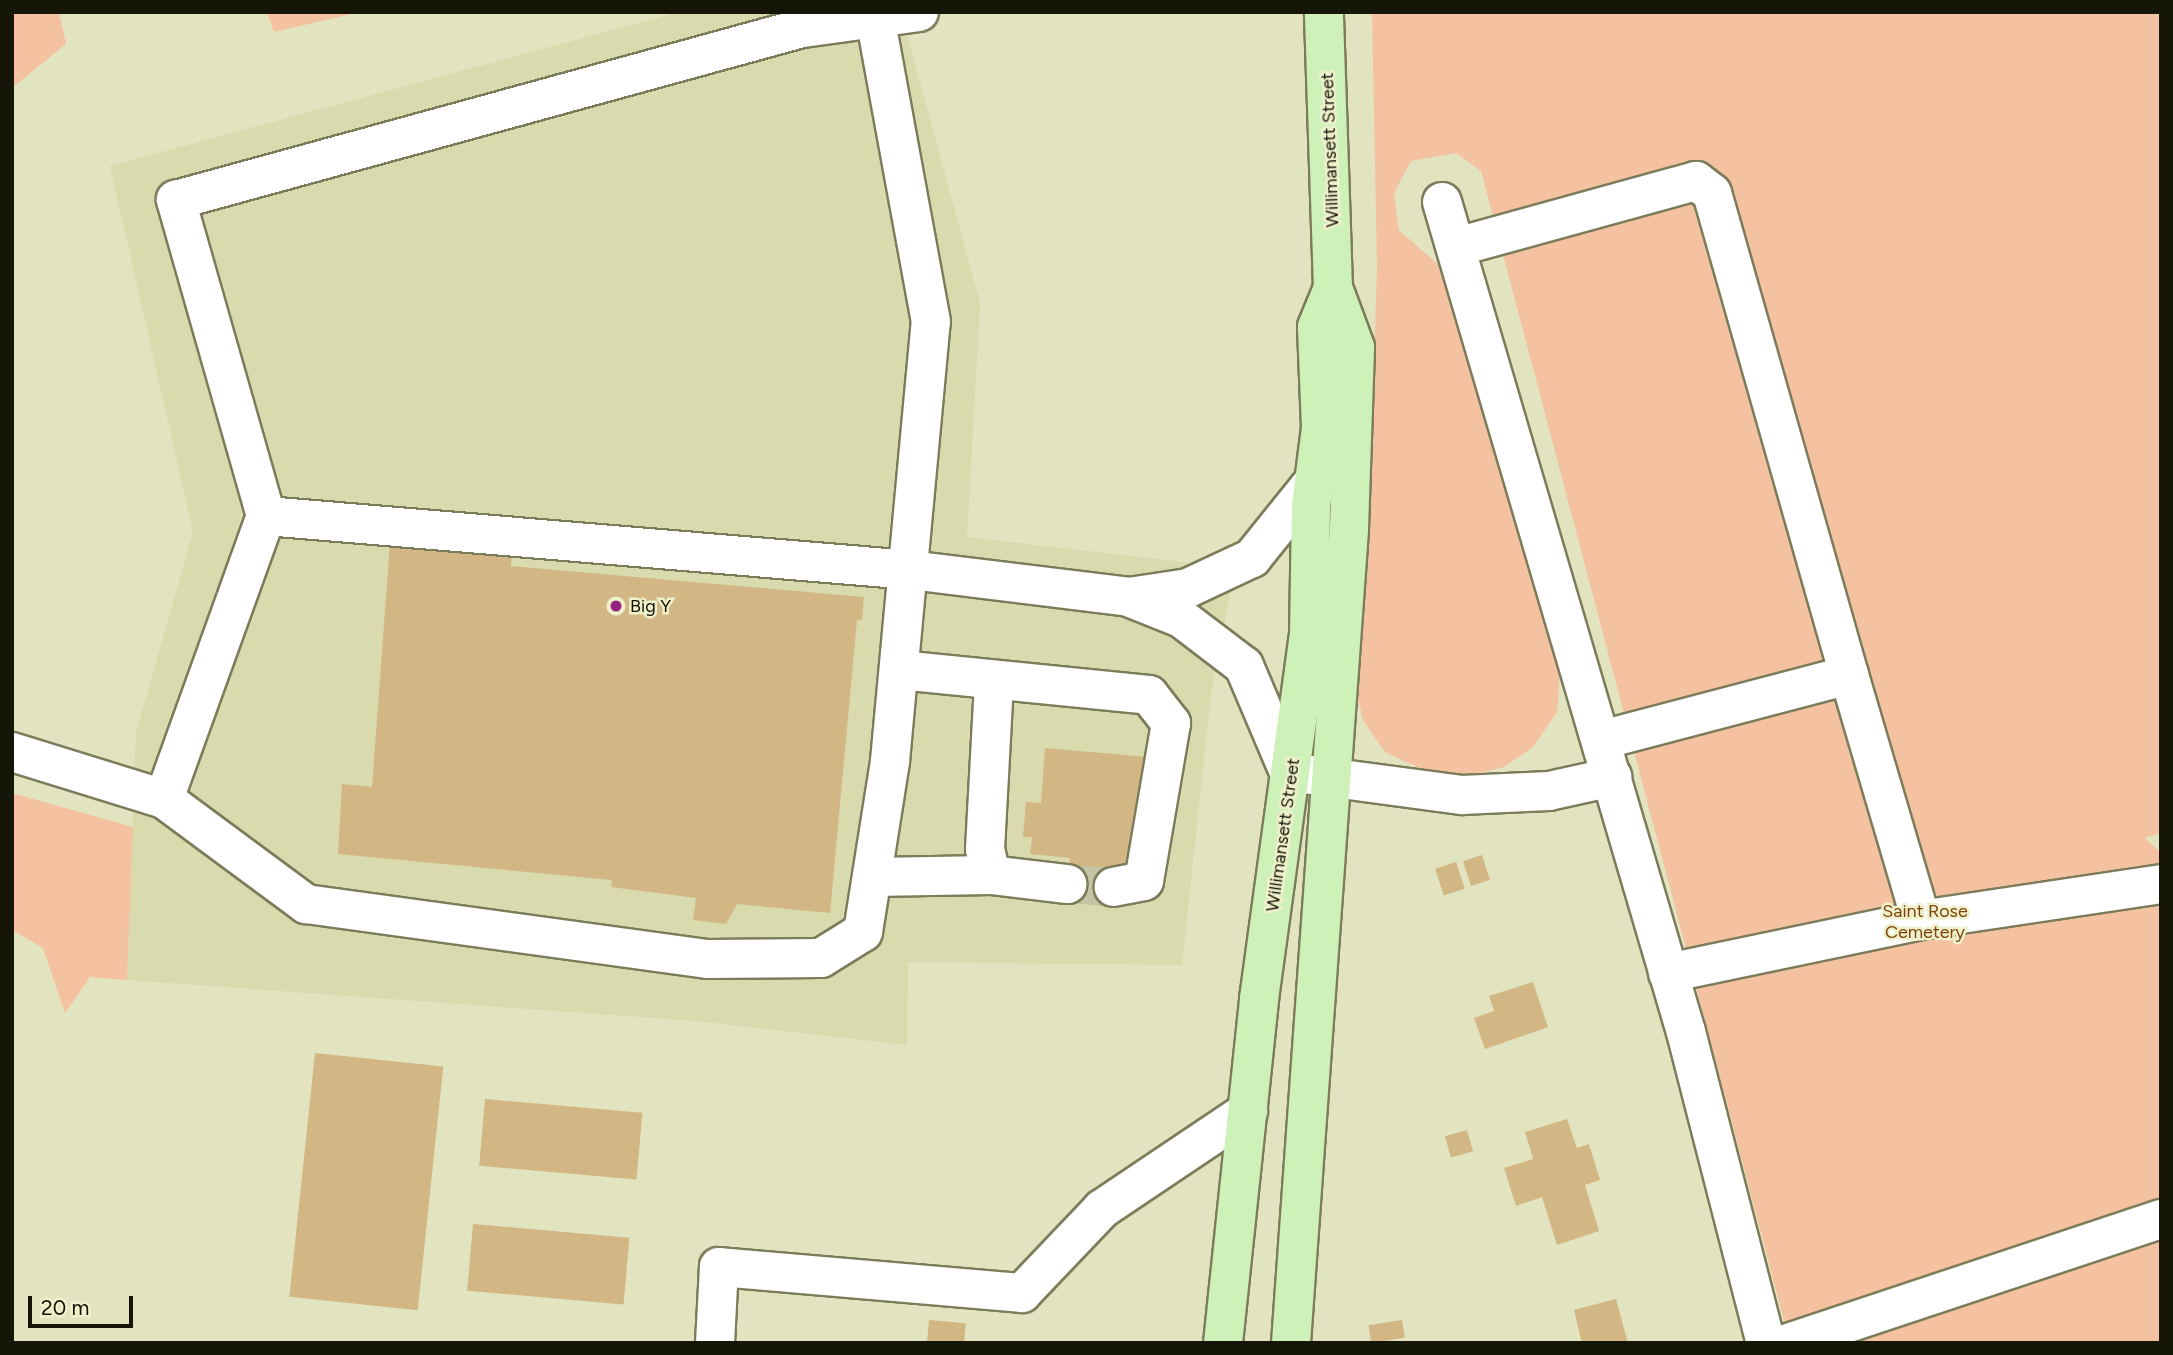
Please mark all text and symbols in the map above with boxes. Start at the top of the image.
street label: Willimansett Street [1317,72,1343,228]
place label: Big Y [630,595,671,617]
marker: Big Y [608,598,624,614]
street label: Willimansett Street [1262,757,1304,913]
park label: Saint Rose Cemetery [1882,901,1968,944]
scale bar [32,1282,136,1326]
text: 20 m [41,1295,89,1320]

